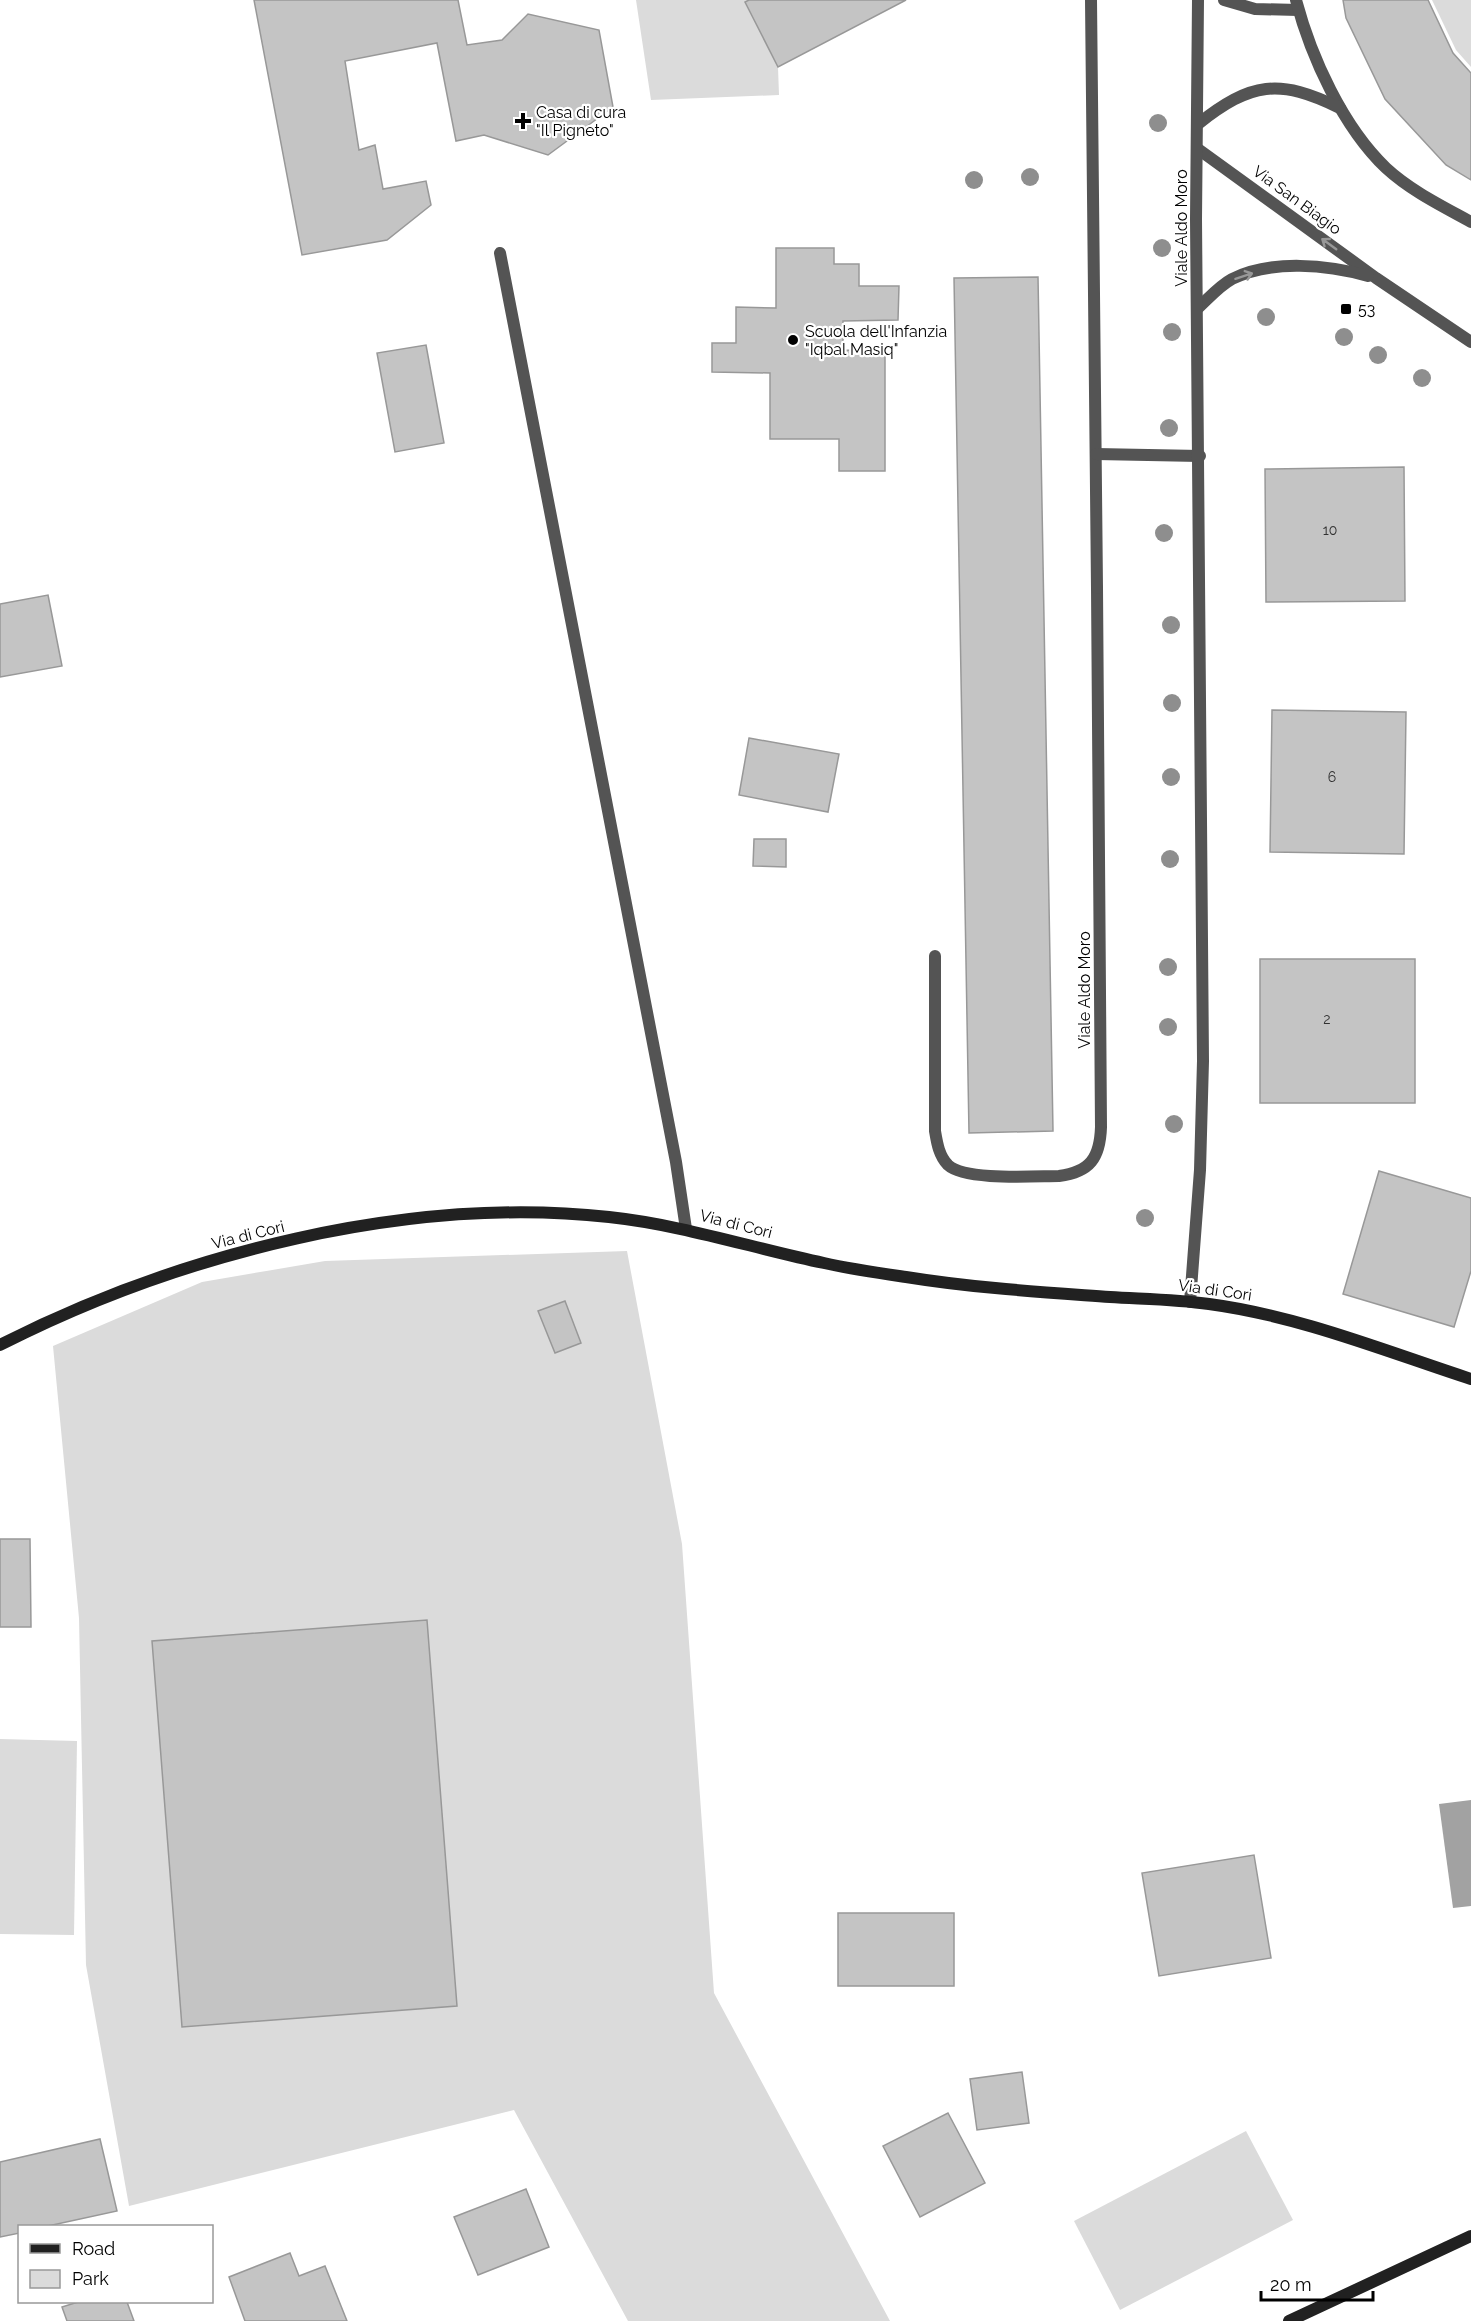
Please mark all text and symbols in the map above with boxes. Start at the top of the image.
place label: Casa di cura "Il Pigneto" [536,103,626,140]
marker: Casa di cura "Il Pigneto" [514,112,532,130]
street label: Via San Biagio [1249,162,1345,238]
street label: Viale Aldo Moro [1172,169,1191,287]
one-way arrow [1321,237,1337,250]
one-way arrow [1234,269,1253,280]
place label: 53 [1358,300,1375,319]
marker: 53 [1339,302,1353,316]
place label: Scuola dell'Infanzia "Iqbal Masiq" [805,322,947,359]
marker: Scuola dell'Infanzia "Iqbal Masiq" [786,333,800,347]
house number: 10 [1323,522,1337,538]
house number: 6 [1328,769,1336,785]
street label: Viale Aldo Moro [1075,931,1094,1049]
house number: 2 [1323,1011,1331,1027]
street label: Via di Cori [698,1206,774,1242]
street label: Via di Cori [210,1217,286,1253]
street label: Via di Cori [1177,1275,1253,1305]
legend [18,2225,213,2303]
text: Road [72,2238,115,2259]
scale bar [1261,2264,1374,2302]
text: Park [72,2268,109,2289]
text: 20 m [1270,2274,1312,2295]

